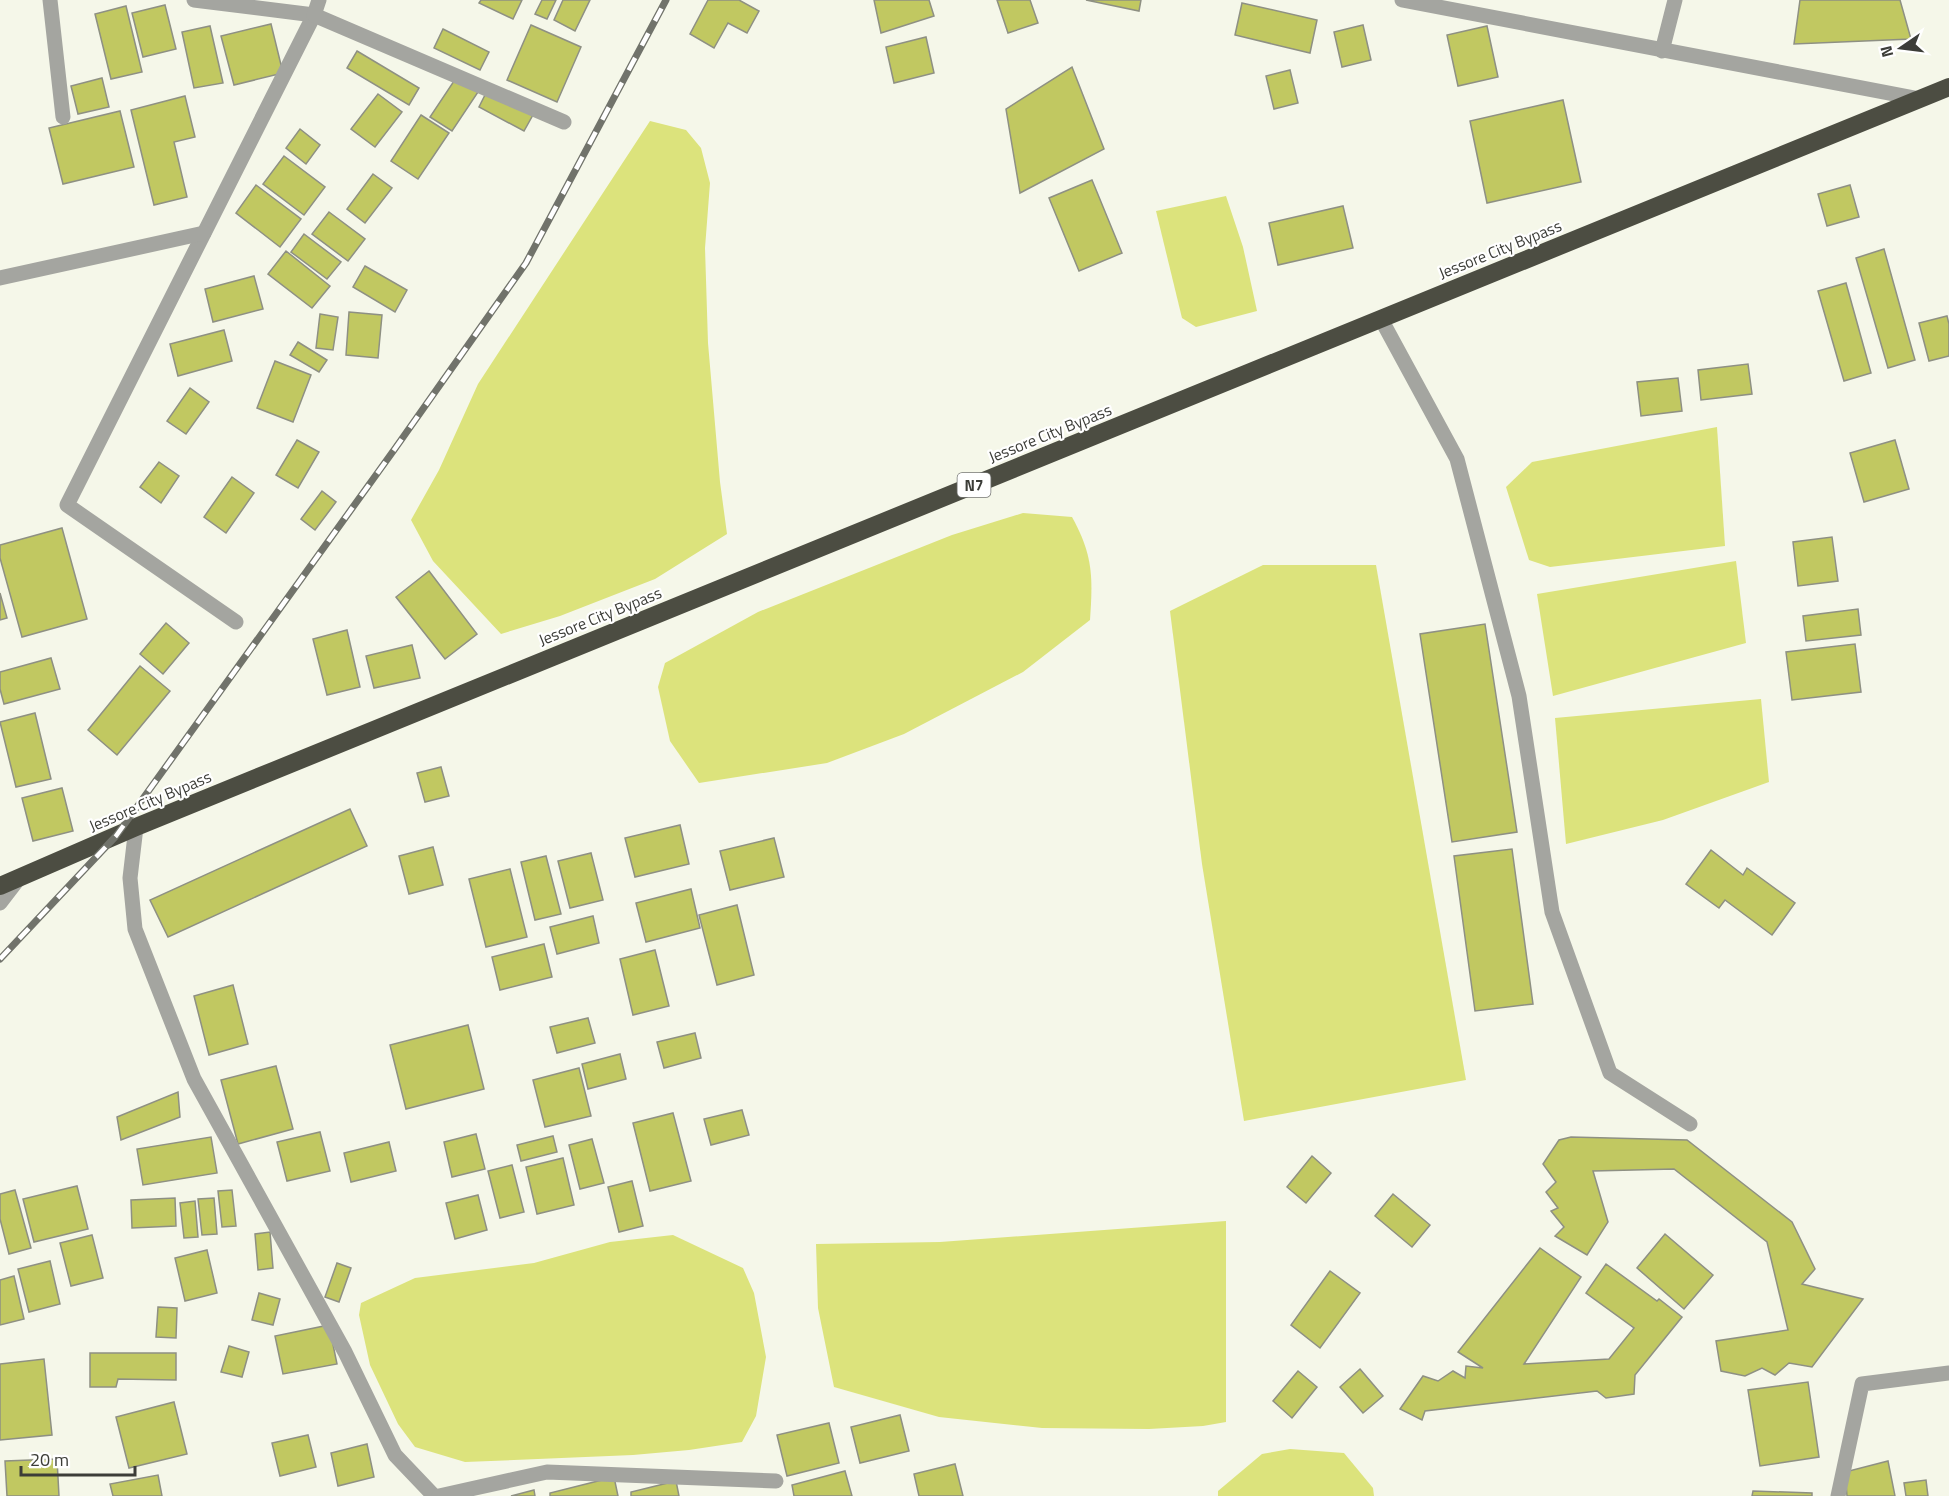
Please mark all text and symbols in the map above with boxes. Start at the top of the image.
north arrow [1871,18,1931,78]
text: N [1873,43,1899,60]
street label: Jessore City Bypass [1435,213,1565,285]
street label: Jessore City Bypass [985,397,1115,469]
road number: N7 [958,473,990,497]
street label: Jessore City Bypass [535,580,665,652]
street label: Jessore City Bypass [85,764,215,838]
scale bar [21,1439,135,1477]
text: 20 m [30,1446,69,1473]

